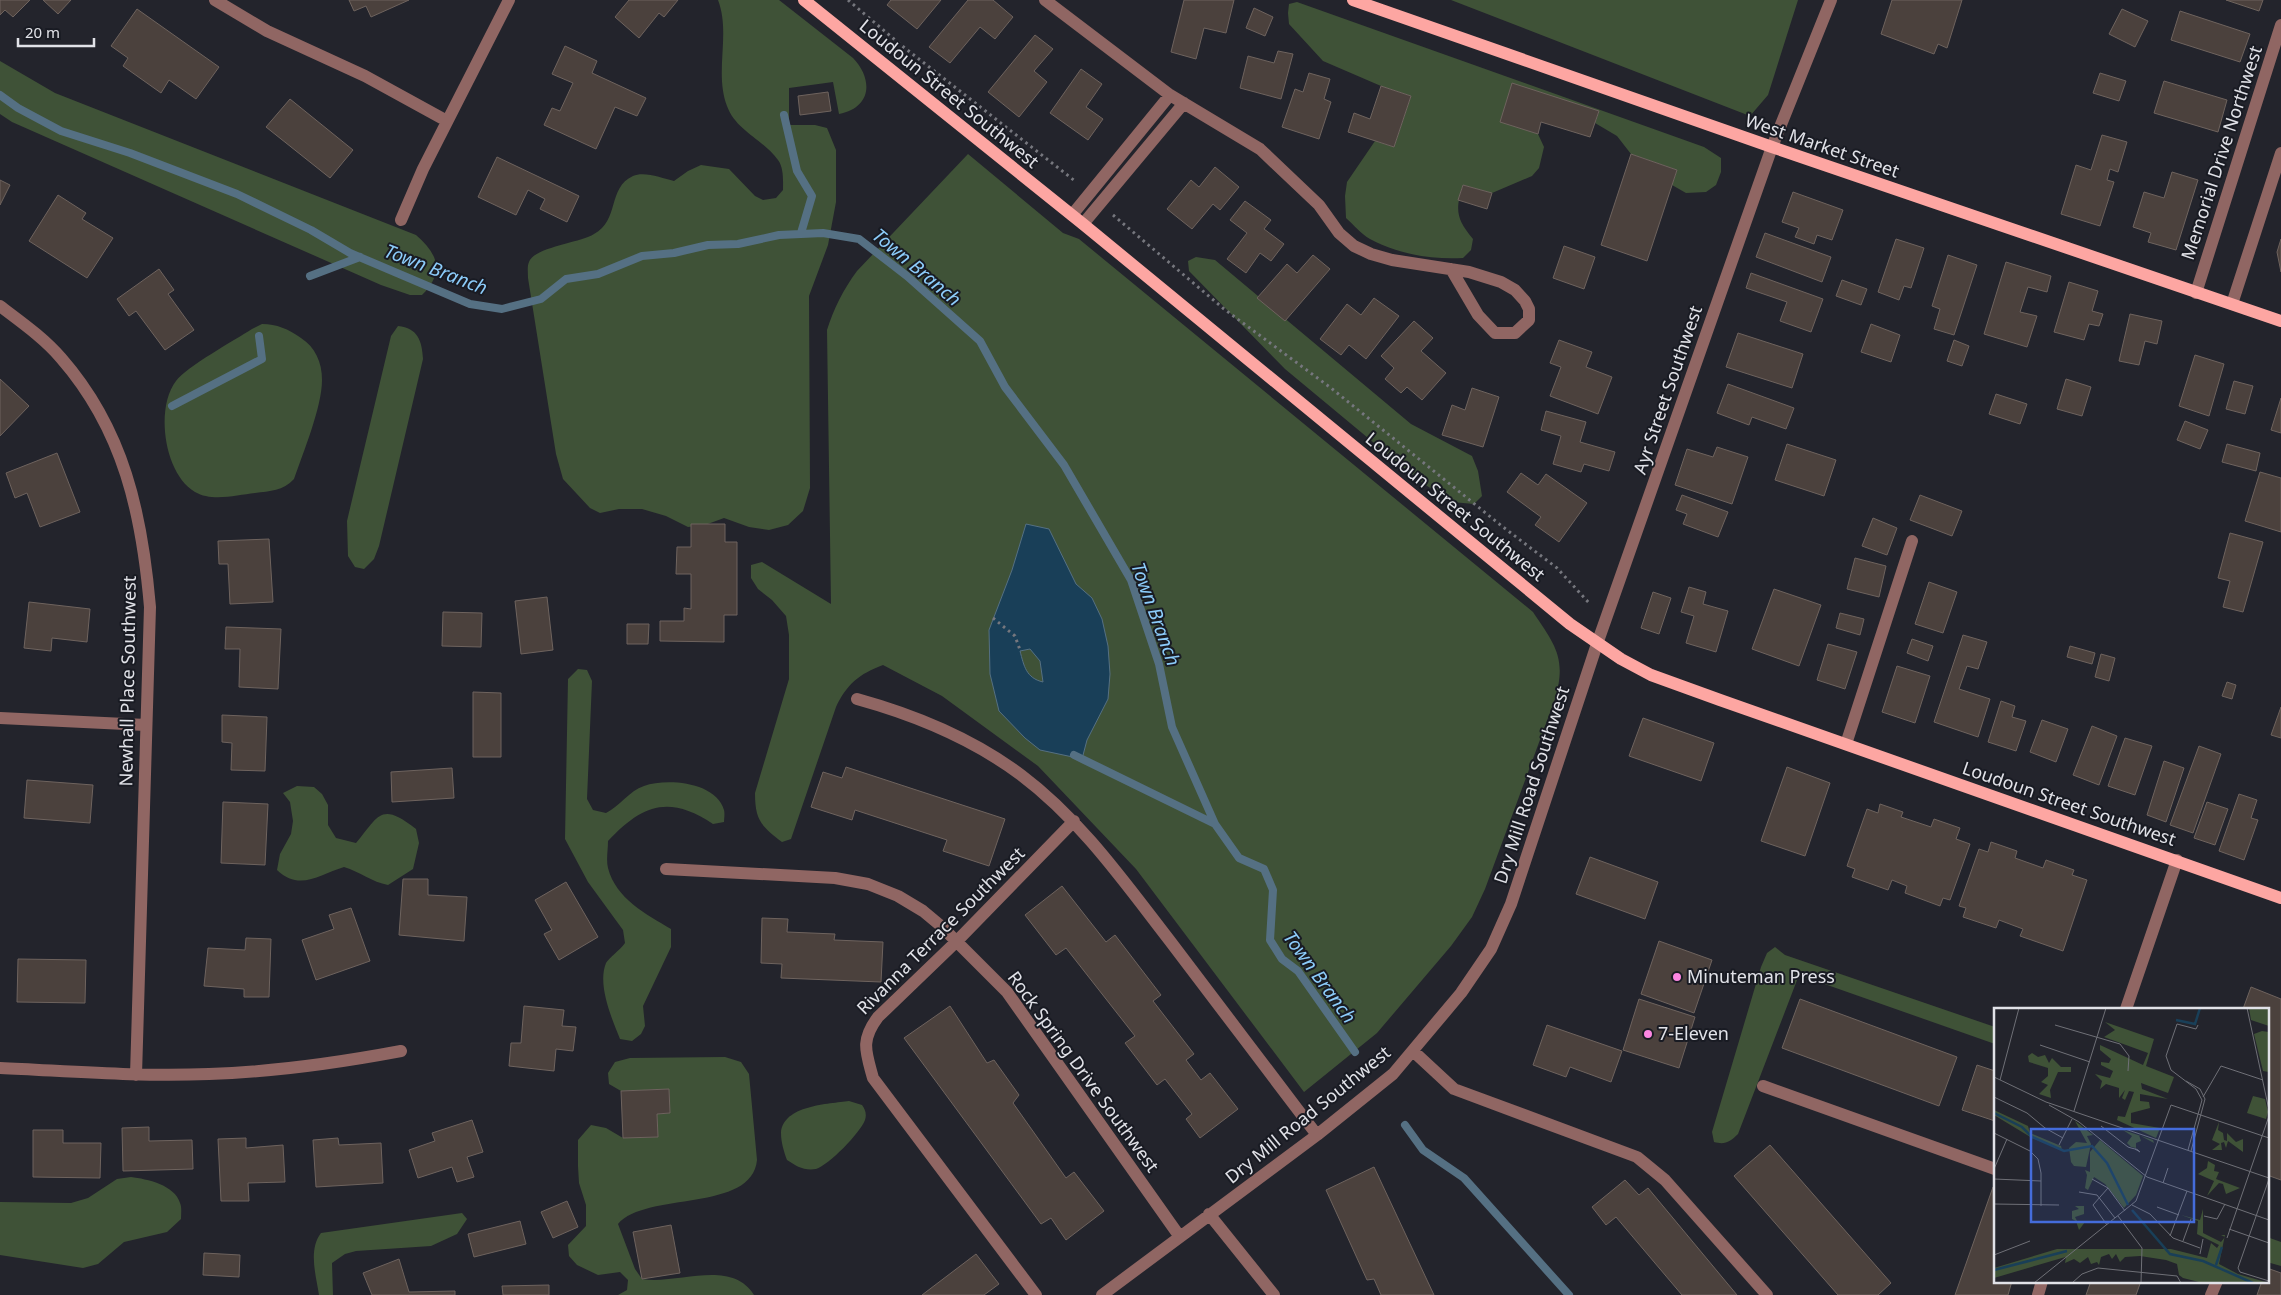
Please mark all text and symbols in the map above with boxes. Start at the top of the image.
street label: Loudoun Street Southwest [855,13,1045,173]
scale bar [18,15,94,47]
text: 20 m [25,22,60,42]
street label: Memorial Drive Northwest [2175,42,2267,263]
street label: West Market Street [1742,107,1903,183]
water label: Town Branch [867,222,967,312]
water label: Town Branch [381,237,491,301]
street label: Ayr Street Southwest [1627,302,1707,477]
street label: Loudoun Street Southwest [1361,426,1551,586]
water label: Town Branch [1125,559,1187,669]
street label: Newhall Place Southwest [113,575,141,787]
street label: Dry Mill Road Southwest [1488,682,1574,886]
street label: Loudoun Street Southwest [1959,755,2180,851]
street label: Rivanna Terrace Southwest [851,841,1030,1019]
water label: Town Branch [1278,926,1362,1028]
place label: Minuteman Press [1687,964,1835,988]
street label: Rock Spring Drive Southwest [1003,966,1165,1177]
marker: Minuteman Press [1671,971,1683,983]
inset map [1994,1008,2268,1282]
place label: 7-Eleven [1658,1021,1729,1045]
marker: 7-Eleven [1642,1028,1654,1040]
street label: Dry Mill Road Southwest [1220,1040,1395,1188]

